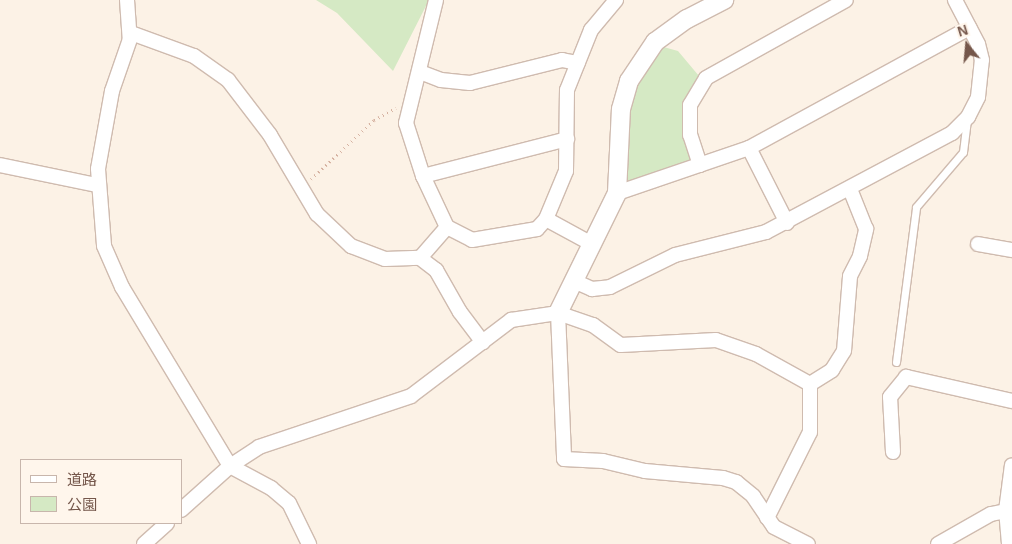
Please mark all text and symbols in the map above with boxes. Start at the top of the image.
north arrow [942,20,992,70]
text: N [955,22,970,40]
legend [20,459,182,524]
text: 道路 [67,471,97,488]
text: 公園 [67,496,97,513]

